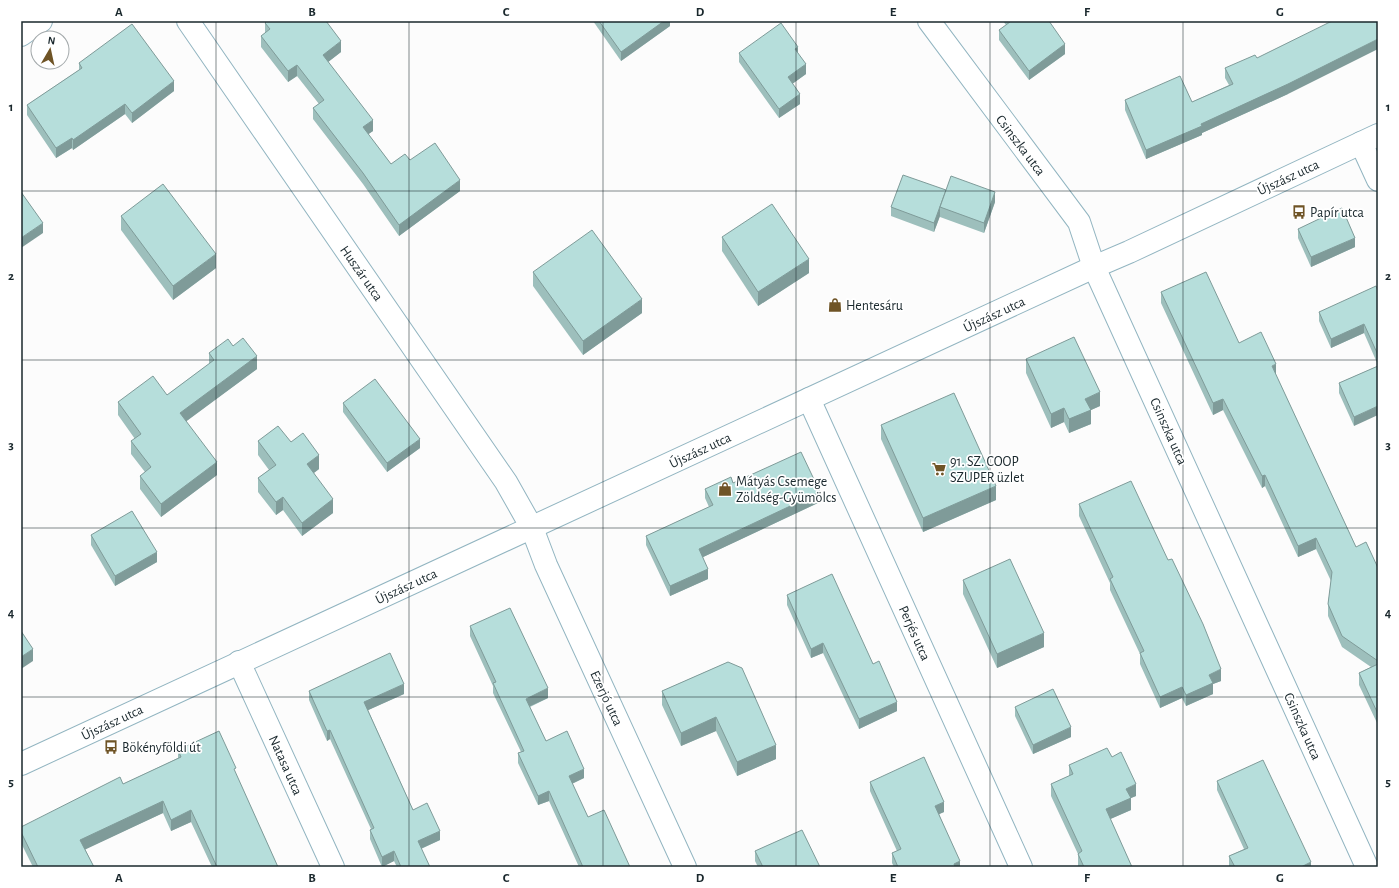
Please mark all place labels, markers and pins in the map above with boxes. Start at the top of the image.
bus stop icon: Papír utca [1291,204,1307,220]
place label: Papír utca [1310,206,1364,220]
shop icon: Hentesáru [827,297,843,313]
place label: Hentesáru [846,299,903,313]
place label: 91. SZ. COOP SZUPER üzlet [950,455,1025,485]
supermarket icon: 91. SZ. COOP SZUPER üzlet [931,461,947,477]
place label: Mátyás Csemege Zöldség-Gyümölcs [736,475,836,505]
shop icon: Mátyás Csemege Zöldség-Gyümölcs [717,481,733,497]
bus stop icon: Bökényföldi út [103,739,119,755]
place label: Bökényföldi út [122,741,201,755]

